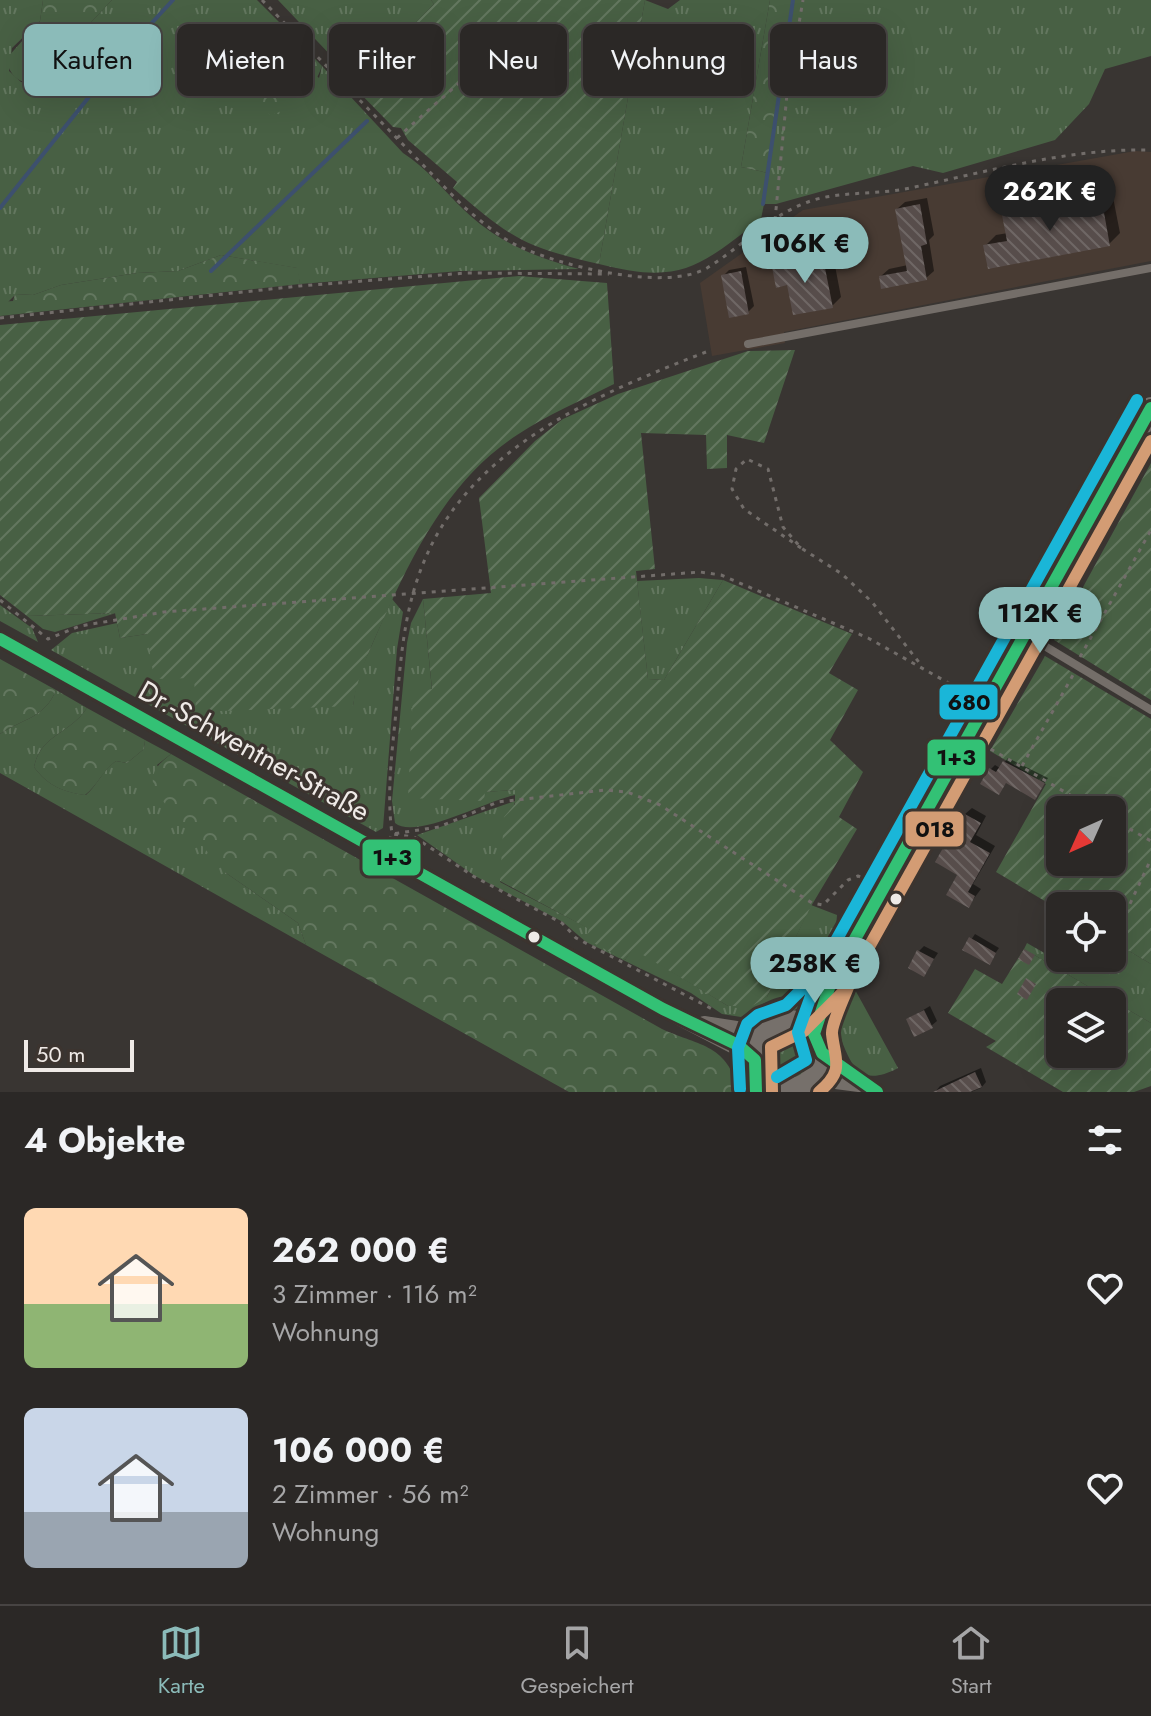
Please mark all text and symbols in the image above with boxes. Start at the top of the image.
chip: Kaufen [24,24,161,96]
chip: Mieten [177,24,313,96]
chip: Filter [329,24,444,96]
chip: Neu [460,24,567,96]
chip: Wohnung [583,24,754,96]
chip: Haus [770,24,886,96]
pin: 262K € [985,165,1115,233]
text: 262K € [1003,172,1097,210]
pin: 106K € [740,217,870,285]
text: 106K € [760,224,850,262]
pin: 112K € [975,587,1105,655]
text: 112K € [997,594,1083,632]
street label: Dr.-Schwentner-Straße [131,670,377,832]
line badge: 680 [938,683,999,721]
text: 680 [947,686,991,718]
line badge: 1+3 [926,738,987,777]
text: 1+3 [936,741,976,773]
north arrow [1046,796,1126,876]
map controls [1046,796,1126,1068]
line badge: 018 [904,810,965,848]
text: 018 [915,813,955,845]
line badge: 1+3 [361,838,422,877]
text: 1+3 [372,841,412,873]
unlabelled marker [888,891,904,907]
button: locate [1046,892,1126,972]
unlabelled marker [526,929,542,945]
pin: 258K € [750,937,880,1005]
text: 258K € [768,944,862,982]
button: layers [1046,988,1126,1068]
scale bar [24,1036,134,1072]
text: 50 m [36,1038,85,1070]
text: 4 Objekte [24,1116,185,1165]
icon: filters [1083,1118,1127,1162]
text: 262 000 € [272,1226,450,1275]
icon: home [88,1240,184,1336]
icon: heart [1083,1266,1127,1310]
text: 3 Zimmer · 116 m² [272,1275,477,1313]
text: Wohnung [272,1313,379,1351]
text: 106 000 € [272,1426,445,1475]
icon: home [88,1440,184,1536]
icon: heart [1083,1466,1127,1510]
text: 2 Zimmer · 56 m² [272,1475,469,1513]
text: Wohnung [272,1513,379,1551]
tab: Karte [158,1621,205,1701]
tab: Gespeichert [521,1621,634,1701]
tab: Start [949,1621,993,1701]

